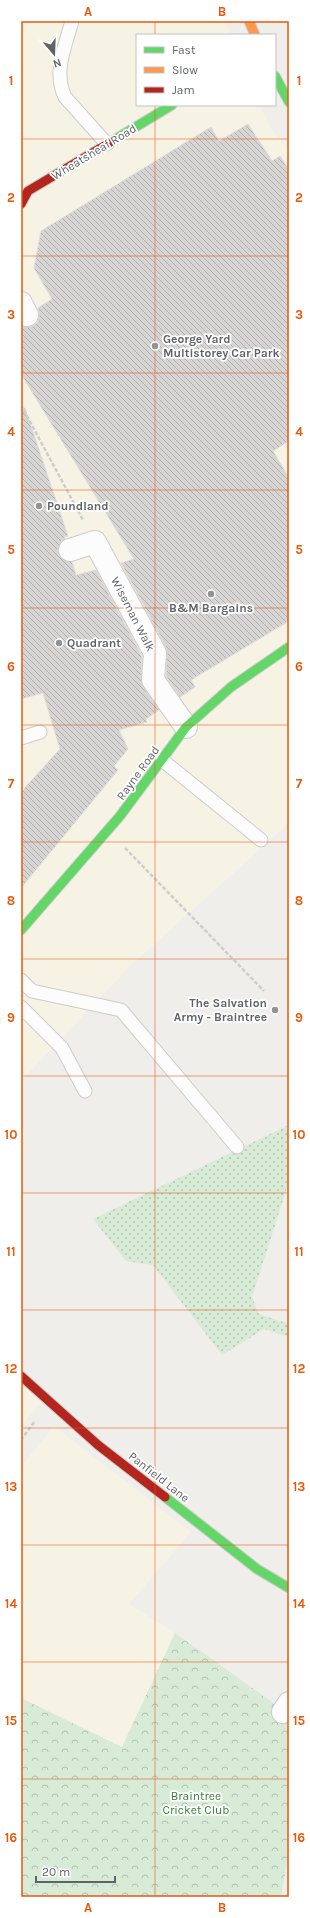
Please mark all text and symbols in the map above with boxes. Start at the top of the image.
text: A [84,4,92,19]
text: B [218,4,226,19]
north arrow [34,34,74,74]
legend [136,34,276,106]
text: Fast [172,43,196,57]
text: N [51,56,63,70]
text: Slow [172,63,198,77]
text: 1 [9,73,13,88]
text: 1 [297,73,301,88]
text: Jam [172,83,195,97]
street label: Wheatsheaf Road [49,121,139,183]
text: 2 [7,190,15,205]
text: 2 [295,190,303,205]
text: 3 [7,307,15,322]
text: 3 [295,307,303,322]
place label: George Yard Multistorey Car Park [163,332,280,360]
marker: George Yard Multistorey Car Park [150,341,160,351]
text: 4 [7,424,15,439]
text: 4 [295,424,303,439]
place label: Poundland [47,499,109,513]
marker: Poundland [34,501,44,511]
text: 5 [7,542,15,557]
text: 5 [295,542,303,557]
street label: Wiseman Walk [108,574,158,654]
marker: B&M Bargains [206,589,216,599]
place label: B&M Bargains [169,601,253,615]
place label: Quadrant [67,636,121,650]
marker: Quadrant [54,638,64,648]
text: 6 [7,659,15,674]
text: 6 [295,659,303,674]
street label: Rayne Road [114,743,162,803]
text: 7 [8,776,15,791]
text: 7 [296,776,303,791]
text: 8 [7,893,15,908]
text: 8 [295,893,303,908]
place label: The Salvation Army - Braintree [174,996,267,1024]
marker: The Salvation Army - Braintree [270,1005,280,1015]
text: 9 [7,1010,15,1025]
text: 9 [295,1010,303,1025]
text: 10 [5,1127,17,1142]
text: 10 [293,1127,305,1142]
text: 11 [6,1244,16,1259]
text: 11 [294,1244,304,1259]
text: 12 [5,1361,17,1376]
text: 12 [293,1361,305,1376]
street label: Panfield Lane [126,1449,192,1505]
text: 13 [5,1479,17,1494]
text: 13 [293,1479,305,1494]
text: 14 [5,1596,17,1611]
text: 14 [293,1596,305,1611]
text: 15 [5,1713,18,1728]
text: 15 [293,1713,306,1728]
park label: Braintree Cricket Club [163,1789,229,1817]
text: 16 [5,1830,17,1845]
text: 16 [293,1830,305,1845]
scale bar [36,1858,115,1884]
text: 20 m [42,1865,70,1879]
text: A [84,1900,92,1915]
text: B [218,1900,226,1915]

